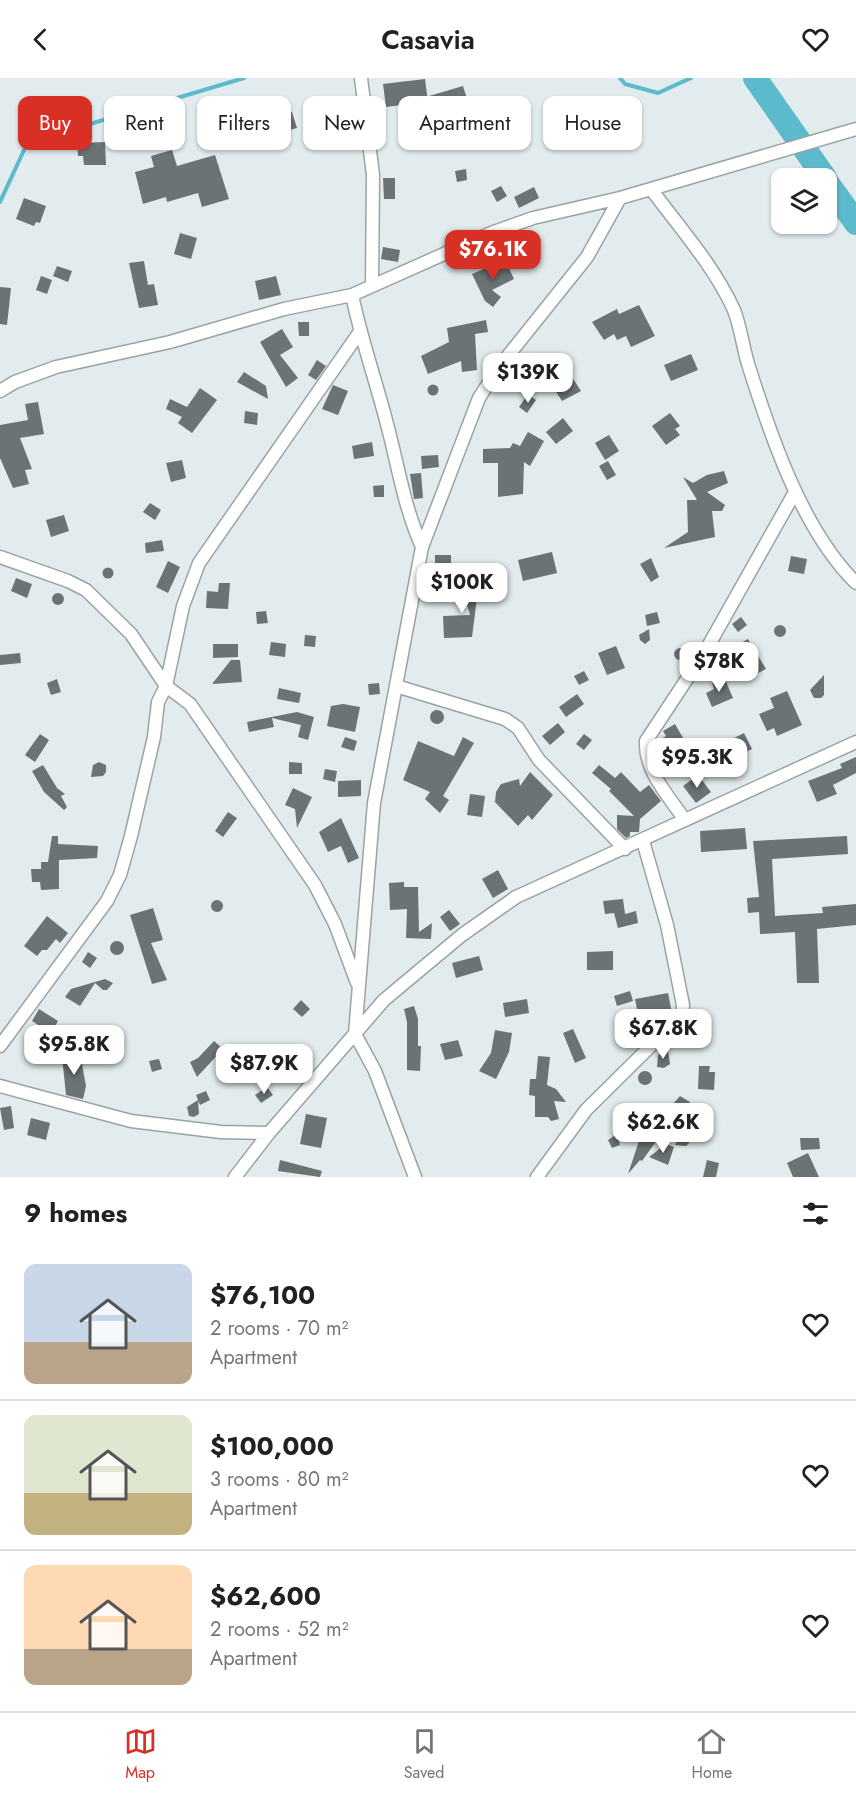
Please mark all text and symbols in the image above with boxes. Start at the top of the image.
text: Casavia [381,20,475,59]
icon: back [24,23,57,56]
icon: heart [799,23,832,56]
chip: Buy [18,96,92,150]
chip: Rent [104,96,185,150]
chip: Filters [197,96,291,150]
chip: New [303,96,386,150]
chip: Apartment [398,96,531,150]
chip: House [543,96,642,150]
map controls [771,168,837,234]
button: layers [771,168,837,234]
pin: $76.1K [444,230,542,281]
text: $76.1K [459,235,527,264]
pin: $139K [486,353,570,404]
text: $139K [497,358,559,387]
pin: $100K [420,563,504,614]
text: $100K [430,568,494,597]
pin: $78K [683,642,755,693]
text: $78K [693,647,745,676]
pin: $95.3K [648,738,746,789]
text: $95.3K [661,743,733,772]
pin: $67.8K [614,1009,712,1060]
text: $67.8K [629,1014,697,1043]
pin: $95.8K [25,1025,123,1076]
text: $95.8K [38,1030,110,1059]
pin: $87.9K [215,1044,313,1095]
text: $87.9K [230,1049,298,1078]
pin: $62.6K [614,1103,712,1154]
text: $62.6K [627,1108,699,1137]
text: 9 homes [24,1194,127,1232]
icon: filters [799,1197,832,1230]
text: $76,100 [210,1276,315,1314]
icon: home [72,1288,144,1360]
icon: heart [799,1308,832,1341]
text: 2 rooms · 70 m² [210,1314,348,1343]
text: Apartment [210,1343,297,1372]
text: $100,000 [210,1427,334,1465]
icon: home [72,1439,144,1511]
icon: heart [799,1459,832,1492]
text: 3 rooms · 80 m² [210,1465,348,1494]
text: Apartment [210,1494,297,1523]
text: $62,600 [210,1577,321,1615]
icon: home [72,1589,144,1661]
icon: heart [799,1609,832,1642]
text: 2 rooms · 52 m² [210,1615,349,1644]
text: Apartment [210,1644,297,1673]
tab: Map [124,1725,157,1784]
tab: Saved [404,1725,444,1784]
tab: Home [691,1725,732,1784]

